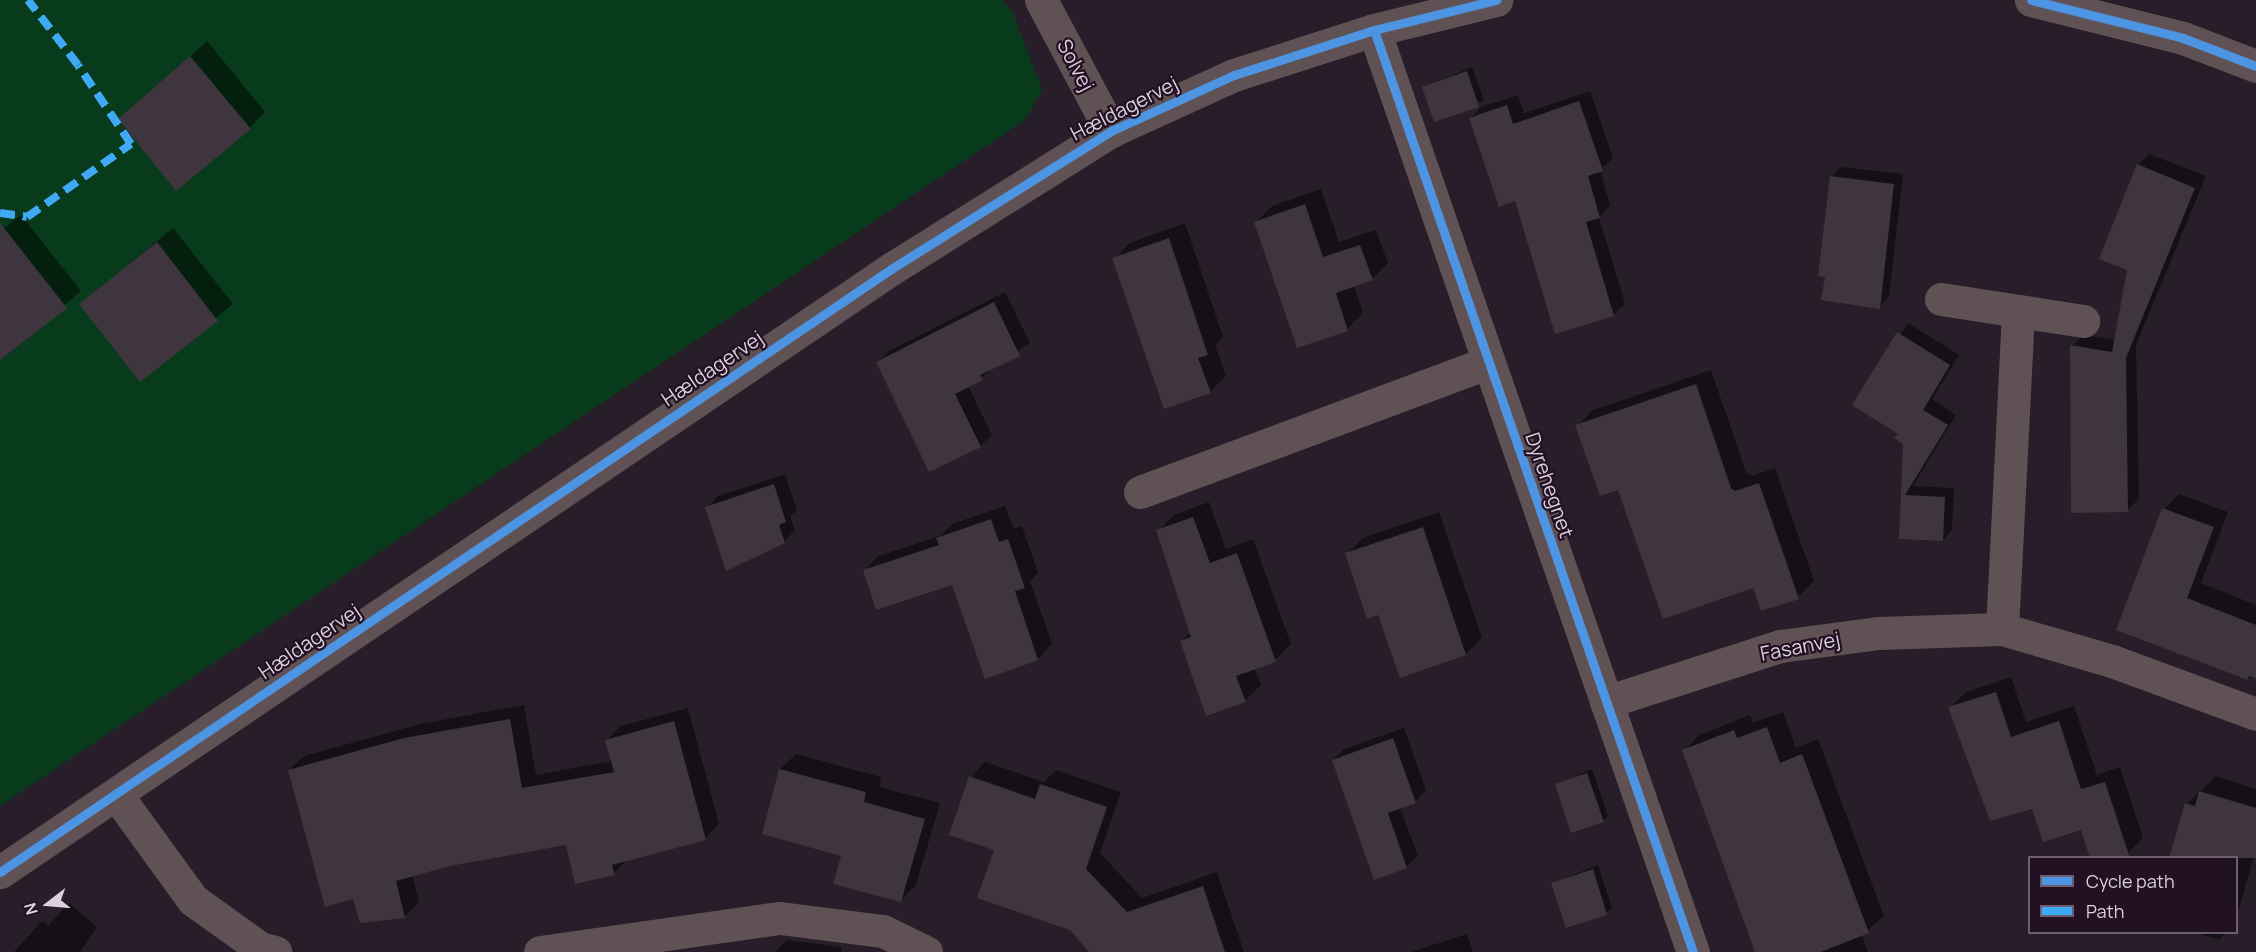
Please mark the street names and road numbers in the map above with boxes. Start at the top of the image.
street label: Solvej [1052,35,1100,95]
street label: Hældagervej [1066,71,1182,145]
street label: Hældagervej [657,325,767,411]
street label: Dyrehegnet [1521,429,1579,541]
street label: Hældagervej [254,598,364,684]
street label: Fasanvej [1758,627,1842,665]

